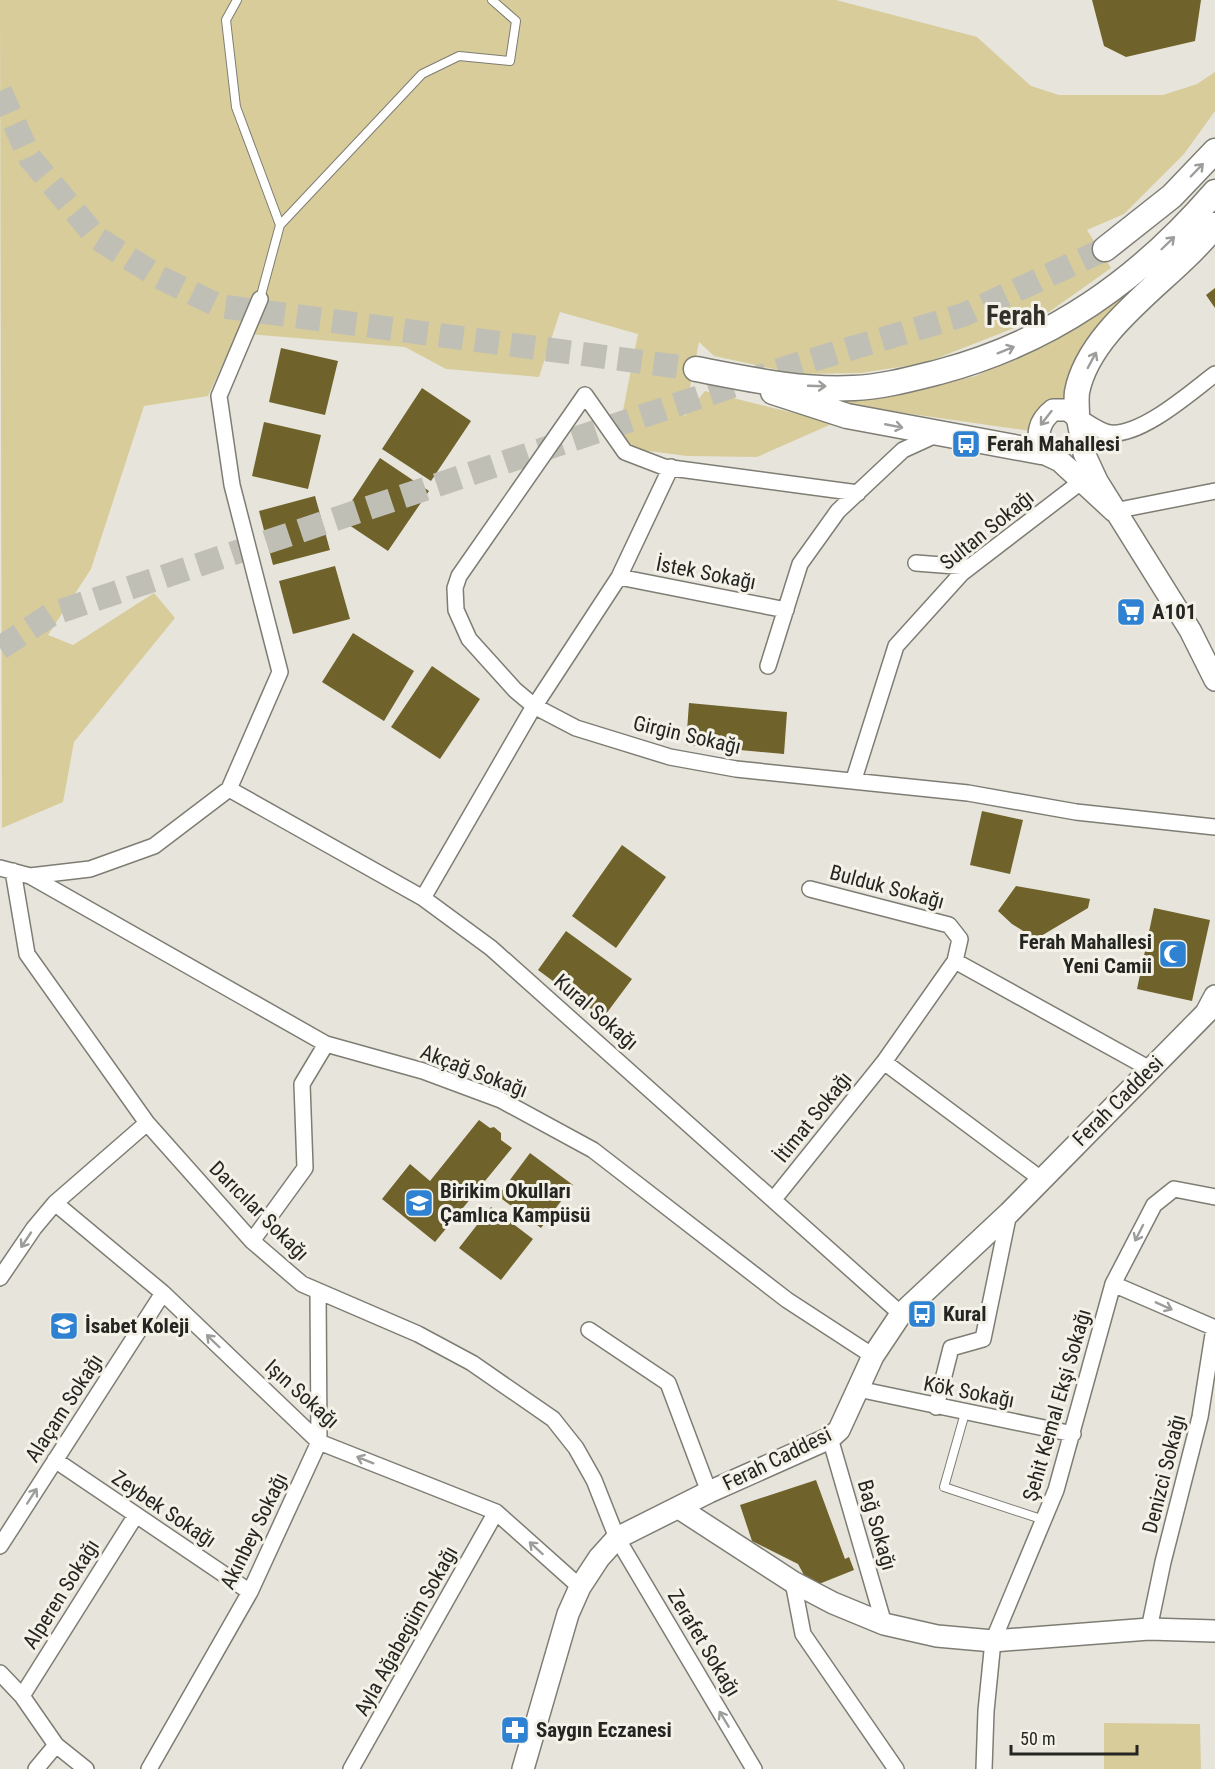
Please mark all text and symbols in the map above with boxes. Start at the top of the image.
one-way arrow [1189,162,1204,177]
one-way arrow [1161,236,1176,251]
district label: Ferah [986,300,1046,332]
one-way arrow [996,343,1015,354]
one-way arrow [1087,352,1098,370]
one-way arrow [806,381,826,392]
one-way arrow [1040,410,1053,426]
one-way arrow [884,420,903,432]
bus stop icon: Ferah Mahallesi [950,428,982,460]
place label: Ferah Mahallesi [987,432,1120,456]
street label: Sultan Sokağı [935,485,1039,575]
street label: İstek Sokağı [654,552,758,594]
supermarket icon: A101 [1115,596,1147,628]
place label: A101 [1152,600,1196,624]
street label: Girgin Sokağı [631,711,743,759]
street label: Bulduk Sokağı [827,860,947,914]
place label: Ferah Mahallesi Yeni Camii [1019,930,1152,978]
mosque icon: Ferah Mahallesi Yeni Camii [1157,938,1189,970]
street label: Kural Sokağı [549,969,643,1055]
street label: Akçağ Sokağı [417,1040,531,1102]
street label: Ferah Caddesi [1068,1051,1168,1151]
street label: İtimat Sokağı [769,1067,857,1167]
street label: Darıcılar Sokağı [204,1156,314,1266]
place label: Birikim Okulları Çamlıca Kampüsü [440,1179,590,1227]
school or university icon: Birikim Okulları Çamlıca Kampüsü [403,1187,435,1219]
one-way arrow [1133,1224,1145,1241]
one-way arrow [20,1231,32,1247]
bus stop icon: Kural [906,1298,938,1330]
one-way arrow [1154,1301,1173,1312]
place label: Kural [943,1302,987,1326]
street label: Şehit Kemal Ekşi Sokağı [1018,1306,1096,1504]
school or university icon: İsabet Koleji [48,1310,80,1342]
place label: İsabet Koleji [85,1314,189,1338]
one-way arrow [206,1334,221,1349]
street label: Alaçam Sokağı [20,1350,108,1466]
street label: Işın Sokağı [260,1355,344,1433]
street label: Kök Sokağı [921,1371,1017,1413]
street label: Denizci Sokağı [1138,1412,1190,1536]
street label: Ferah Caddesi [719,1422,835,1496]
one-way arrow [356,1454,374,1465]
street label: Zeybek Sokağı [108,1466,220,1552]
street label: Akınbey Sokağı [215,1469,293,1593]
street label: Bağ Sokağı [853,1477,901,1573]
one-way arrow [25,1488,38,1505]
street label: Alperen Sokağı [18,1535,104,1653]
one-way arrow [529,1541,544,1555]
street label: Ayla Ağabegüm Sokağı [349,1542,463,1720]
street label: Zerafet Sokağı [663,1585,745,1701]
one-way arrow [718,1711,730,1728]
pharmacy icon: Saygın Eczanesi [499,1714,531,1746]
place label: Saygın Eczanesi [536,1718,672,1742]
scale bar [1011,1718,1137,1756]
text: 50 m [1020,1728,1055,1749]

